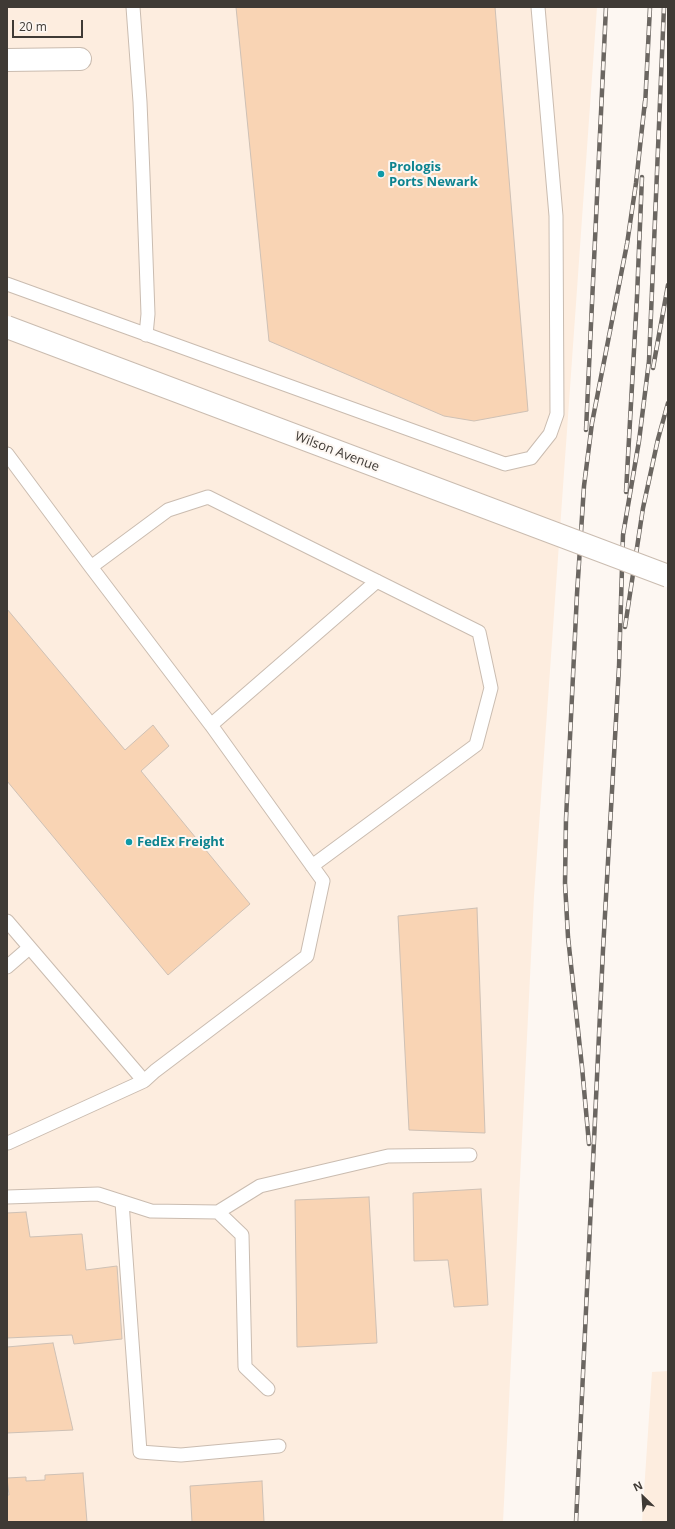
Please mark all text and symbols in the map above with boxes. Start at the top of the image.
scale bar [14,12,85,38]
text: 20 m [19,18,47,35]
place label: Prologis Ports Newark [389,159,478,190]
marker: Prologis Ports Newark [376,169,386,179]
street label: Wilson Avenue [293,429,381,475]
place label: FedEx Freight [137,834,224,850]
marker: FedEx Freight [124,837,134,847]
north arrow [623,1477,663,1517]
text: N [630,1477,645,1494]

